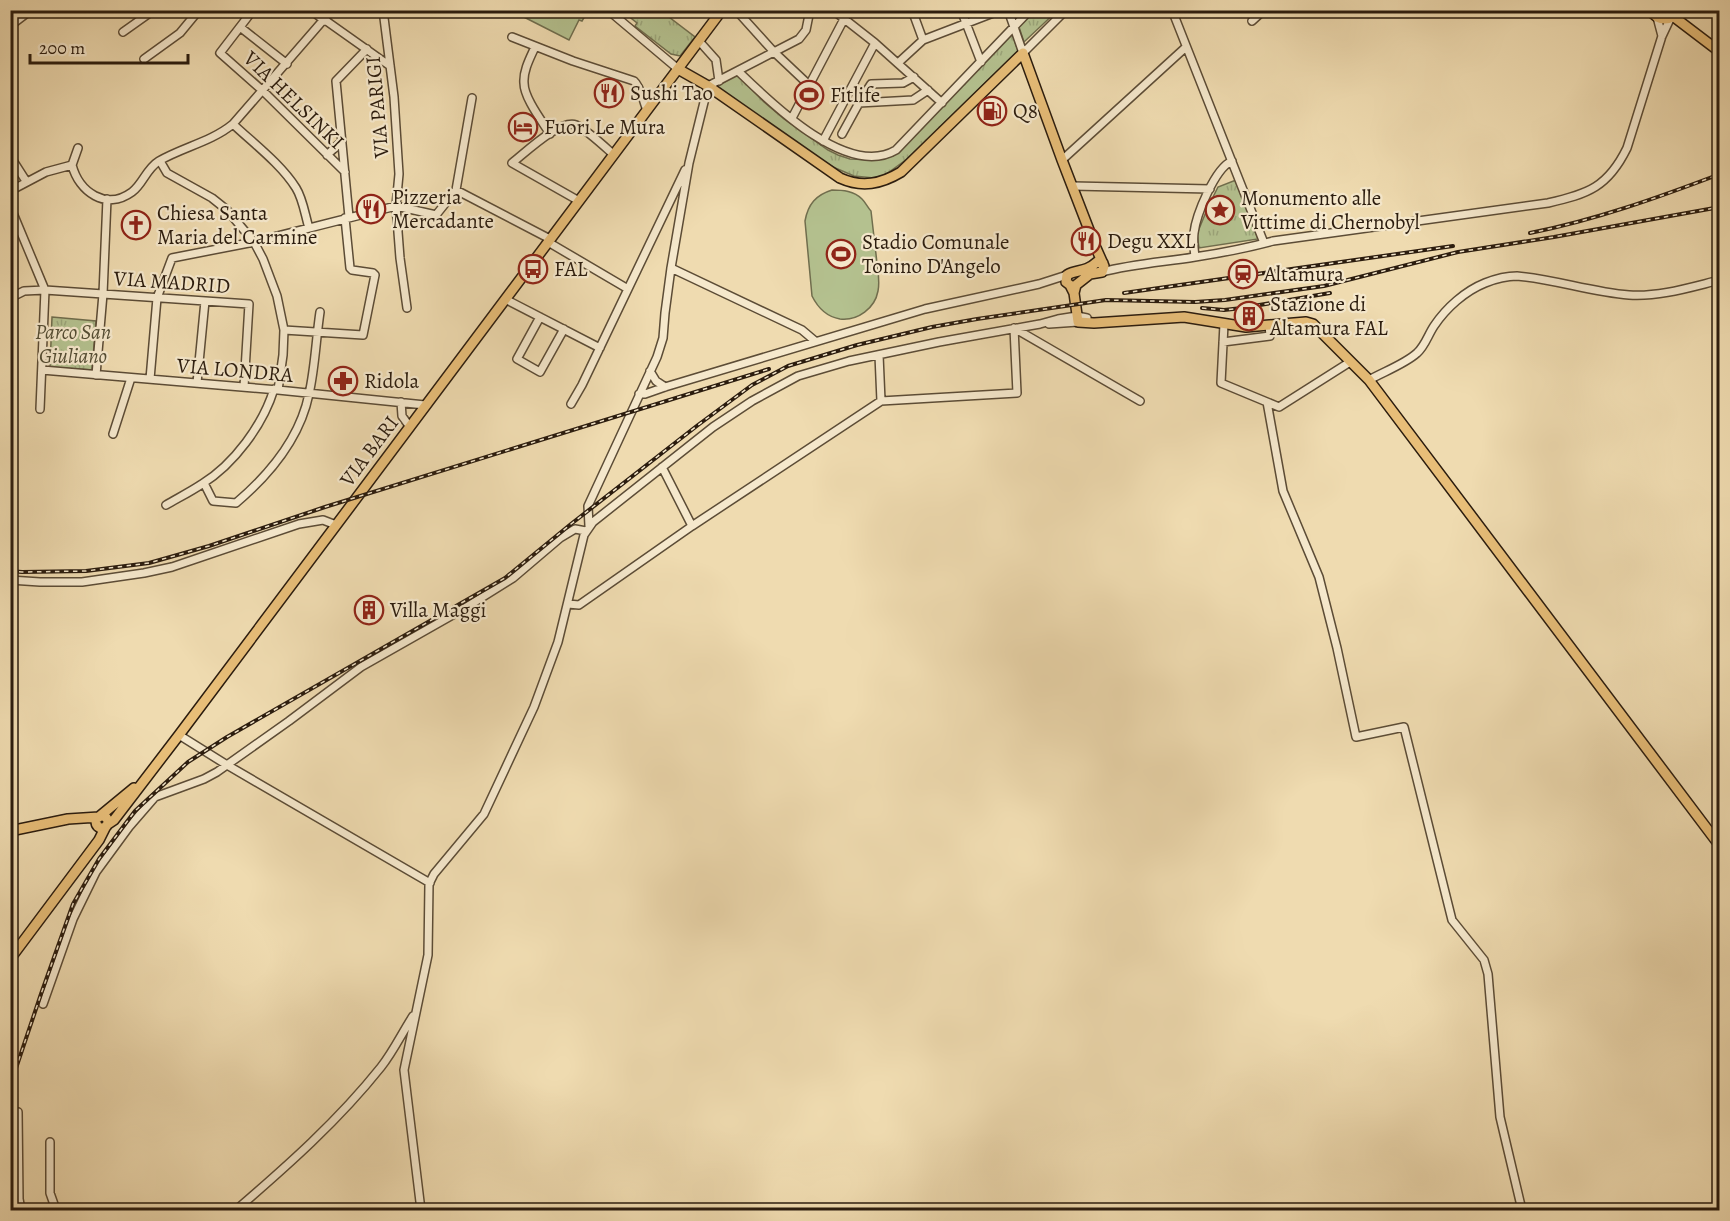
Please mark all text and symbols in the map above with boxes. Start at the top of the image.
scale bar [30,27,188,65]
text: 200 m [39,36,85,60]
street label: VIA HELSINKI [237,44,351,155]
street label: VIA PARIGI [359,55,395,160]
restaurant icon: Sushi Tao [593,77,625,109]
place label: Sushi Tao [630,79,713,107]
sports icon: Fitlife [793,79,825,111]
place label: Fitlife [830,81,880,109]
fuel station icon: Q8 [976,95,1008,127]
place label: Q8 [1013,97,1038,125]
hotel icon: Fuori Le Mura [507,111,539,143]
place label: Fuori Le Mura [544,113,665,141]
place label: Pizzeria Mercadante [392,183,494,235]
place label: Monumento alle Vittime di Chernobyl [1240,184,1420,236]
restaurant icon: Pizzeria Mercadante [355,193,387,225]
place icon: Monumento alle Vittime di Chernobyl [1204,194,1236,226]
place label: Chiesa Santa Maria del Carmine [157,199,318,251]
church icon: Chiesa Santa Maria del Carmine [120,209,152,241]
restaurant icon: Degu XXL [1070,225,1102,257]
place label: Degu XXL [1107,227,1196,255]
place label: Stadio Comunale Tonino D'Angelo [862,228,1010,280]
sports icon: Stadio Comunale Tonino D'Angelo [825,238,857,270]
bus stop icon: FAL [517,253,549,285]
place label: FAL [554,255,588,283]
station icon: Altamura [1227,258,1259,290]
place label: Altamura [1263,260,1344,288]
street label: VIA MADRID [112,264,231,300]
place label: Stazione di Altamura FAL [1269,290,1388,342]
building icon: Stazione di Altamura FAL [1233,300,1265,332]
park label: Parco San Giuliano [35,318,111,370]
street label: VIA LONDRA [175,351,295,389]
pharmacy icon: Ridola [327,365,359,397]
place label: Ridola [364,367,419,395]
street label: VIA BARI [333,410,405,493]
building icon: Villa Maggi [353,594,385,626]
place label: Villa Maggi [389,596,486,624]

